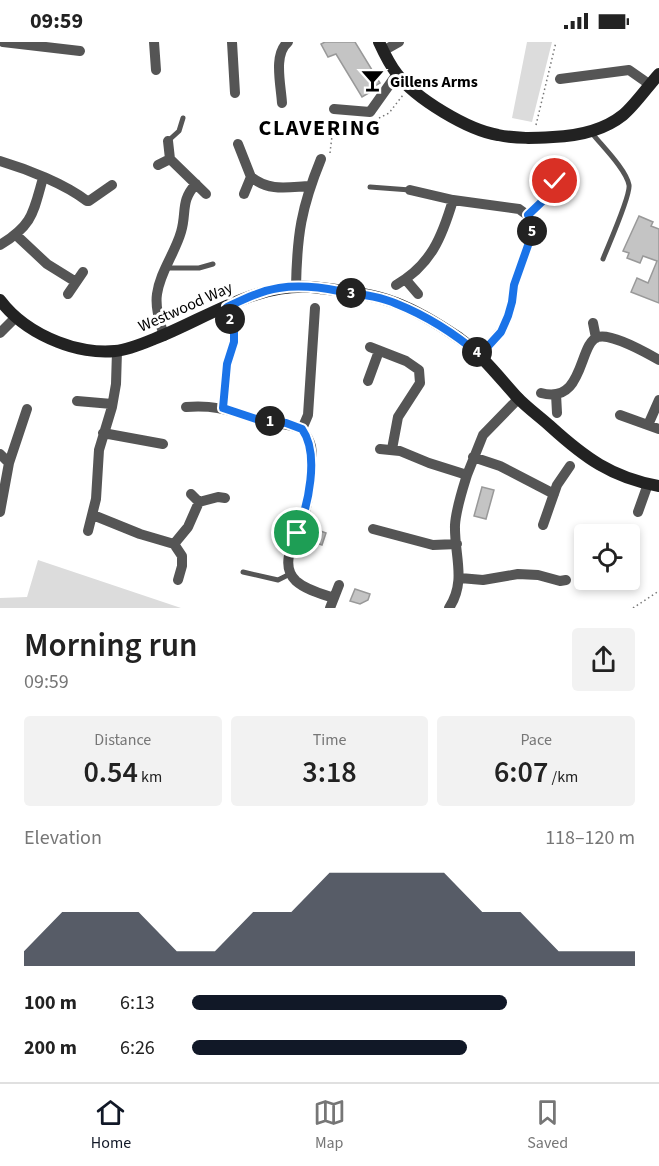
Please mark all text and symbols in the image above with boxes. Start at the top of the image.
text: 09:59 [30,5,83,37]
bar icon: Gillens Arms [359,68,385,94]
place label: Gillens Arms [390,71,478,93]
district label: CLAVERING [259,112,381,144]
pin [529,155,580,206]
icon: check [538,164,571,197]
pin: 5 [517,216,547,246]
text: 5 [528,220,536,242]
street label: Westwood Way [135,276,237,338]
pin: 3 [336,278,366,308]
text: 3 [347,282,355,304]
pin: 2 [215,304,245,334]
text: 2 [226,308,234,330]
pin: 4 [462,337,492,367]
text: 4 [473,341,481,363]
pin: 1 [255,406,285,436]
text: 1 [266,410,274,432]
pin [271,507,322,558]
icon: arrive [280,516,313,549]
map controls [574,524,640,590]
button: locate [574,524,640,590]
text: Morning run [24,622,198,669]
button: share [572,628,635,691]
text: 09:59 [24,668,69,696]
text: Distance [94,729,151,751]
text: Time [313,729,346,751]
text: Pace [520,729,552,751]
text: 0.54 [83,751,138,794]
text: 3:18 [302,751,357,794]
text: 6:07 [494,751,548,794]
text: km [138,766,162,788]
text: /km [548,766,578,788]
text: Elevation [24,824,102,852]
text: 118–120 m [545,824,635,852]
text: 100 m [24,989,77,1017]
text: 6:13 [120,989,155,1017]
text: 200 m [24,1034,77,1062]
text: 6:26 [120,1034,155,1062]
tab: Home [91,1096,131,1154]
tab: Map [313,1096,346,1154]
tab: Saved [527,1096,568,1154]

